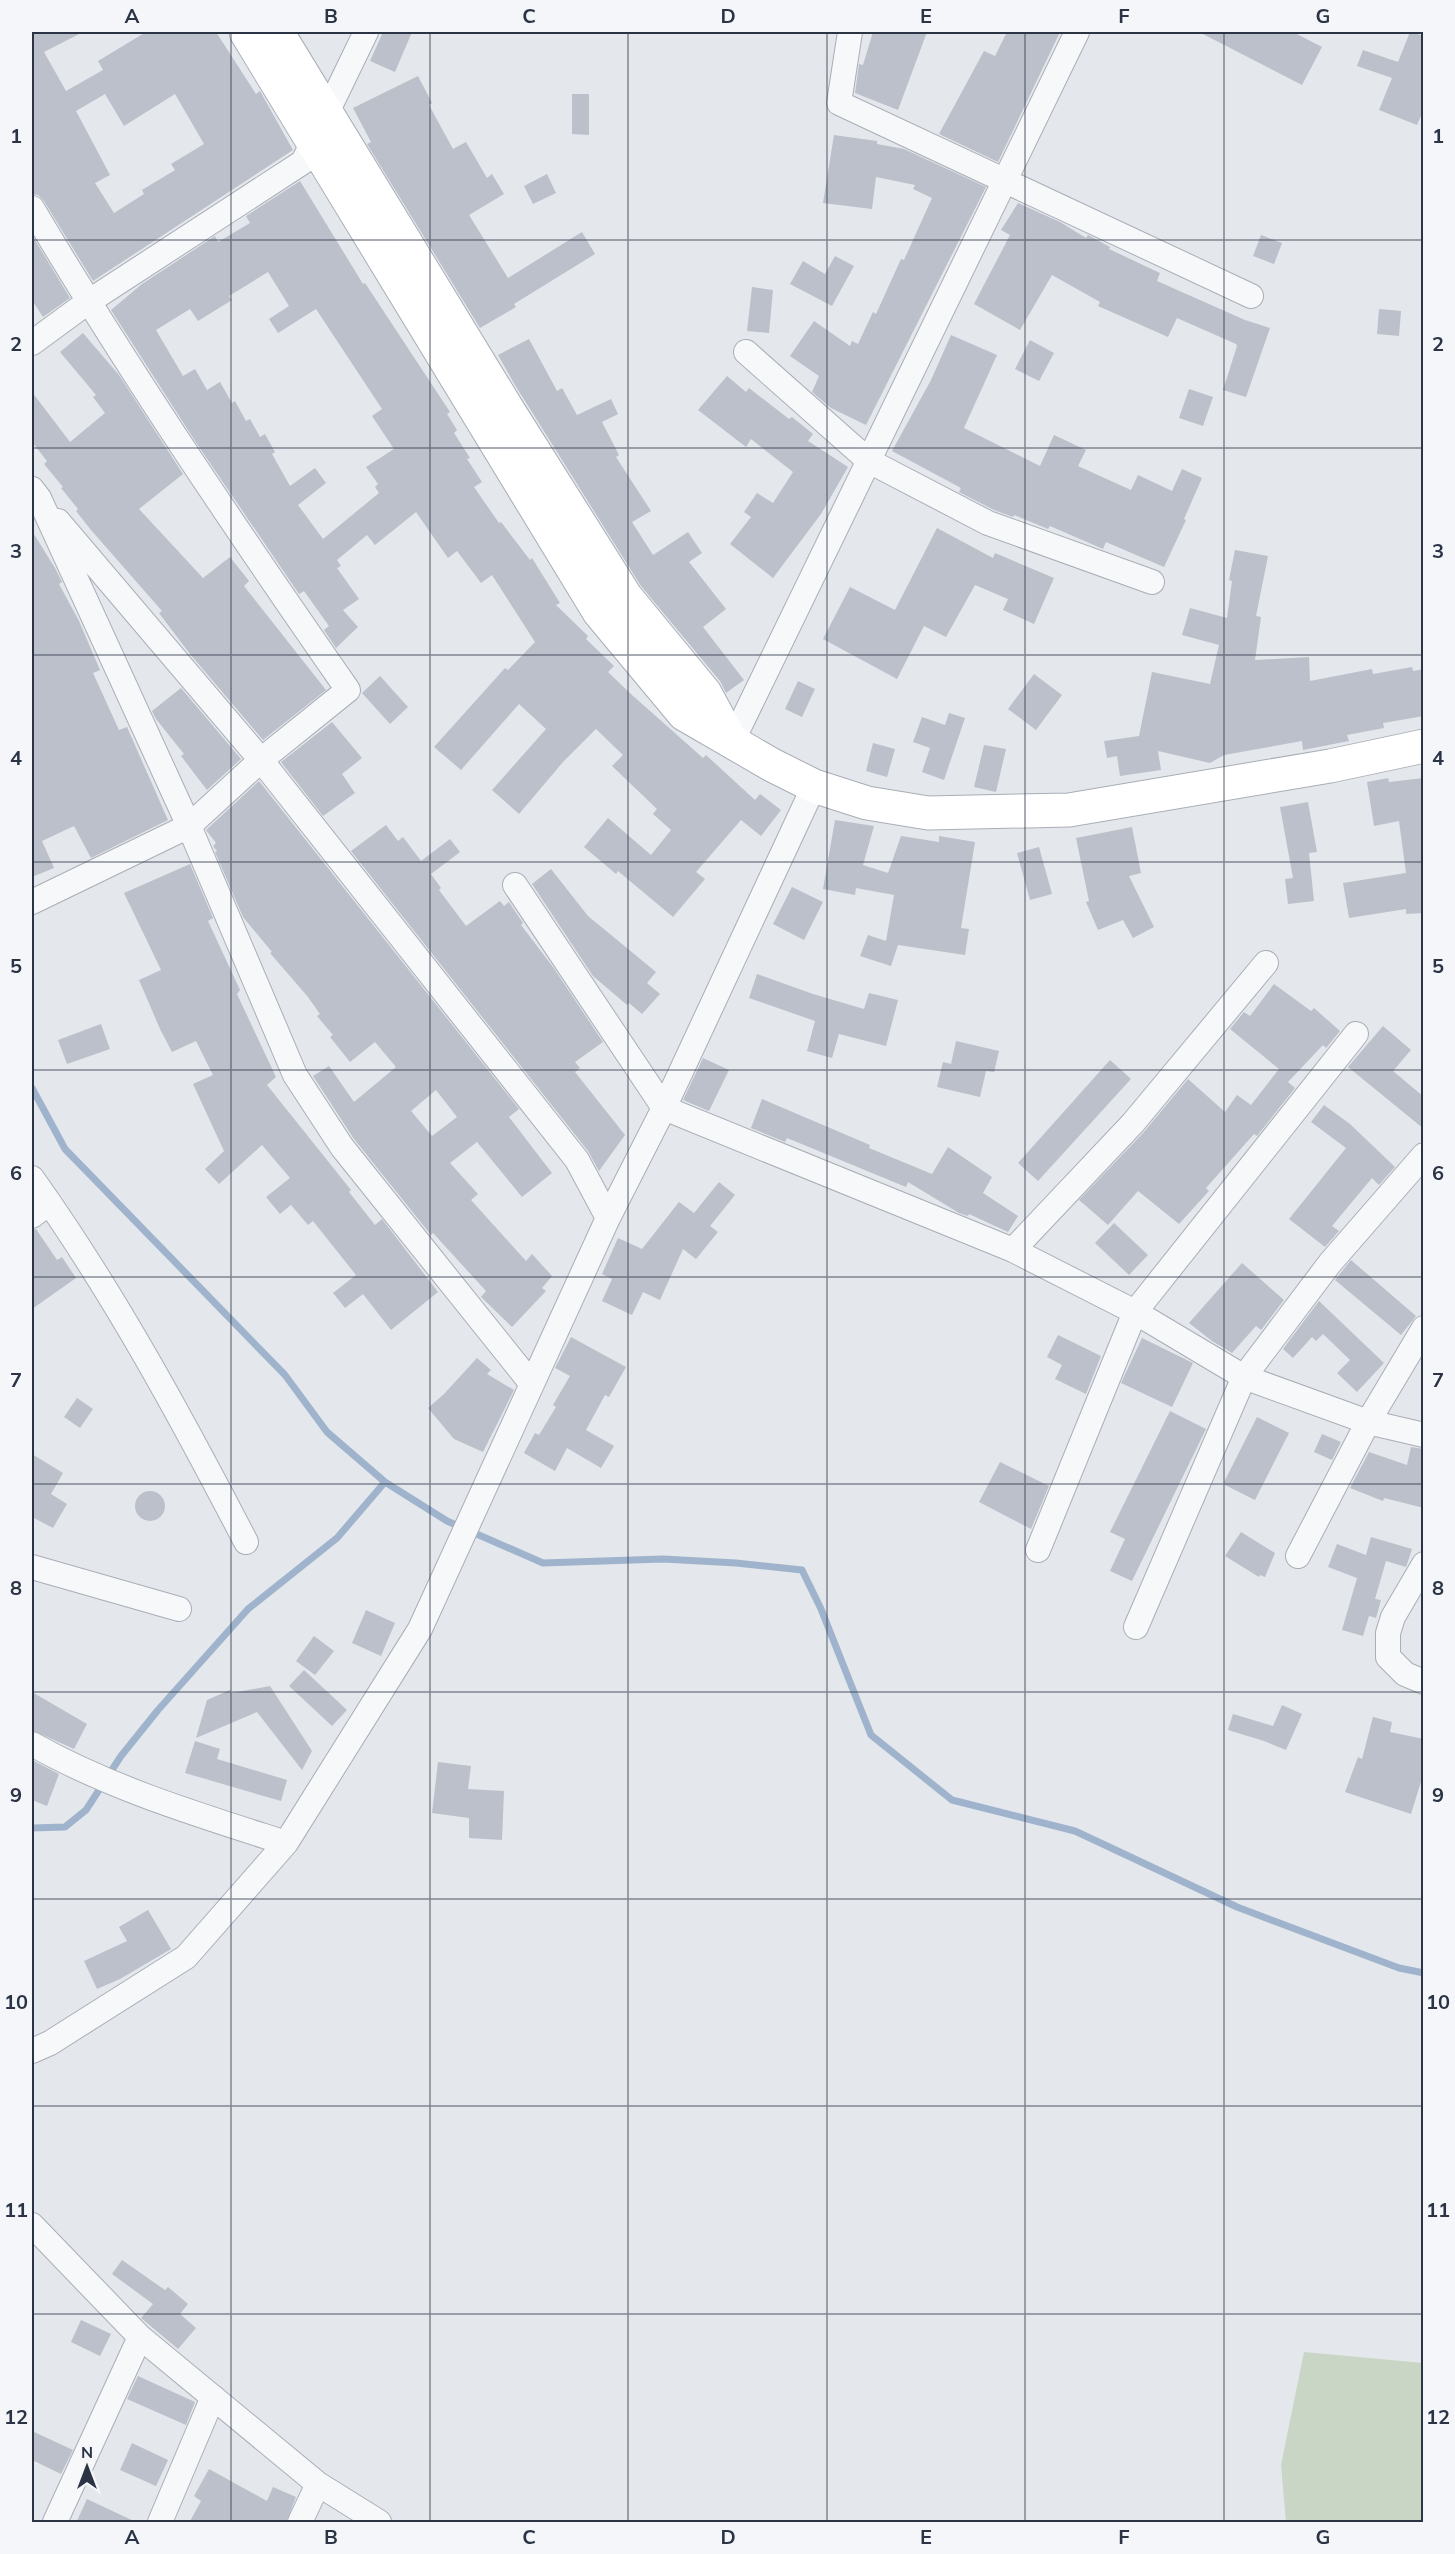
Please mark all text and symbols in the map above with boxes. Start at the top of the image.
text: A [125,3,140,28]
text: B [324,3,338,28]
text: C [522,3,536,28]
text: D [720,3,736,28]
text: E [920,3,932,28]
text: F [1118,3,1130,28]
text: G [1316,3,1330,28]
text: 1 [10,123,22,148]
text: 1 [1432,123,1444,148]
text: 2 [10,331,22,356]
text: 2 [1432,331,1444,356]
text: 3 [10,538,22,563]
text: 3 [1432,538,1444,563]
text: 4 [10,745,22,770]
text: 4 [1432,745,1444,770]
text: 5 [10,953,22,978]
text: 5 [1432,953,1444,978]
text: 6 [10,1160,22,1185]
text: 6 [1432,1160,1444,1185]
text: 7 [10,1367,22,1392]
text: 7 [1432,1367,1444,1392]
text: 8 [10,1575,22,1600]
text: 8 [1432,1575,1444,1600]
text: 9 [10,1782,22,1807]
text: 9 [1432,1782,1444,1807]
text: 10 [4,1989,28,2014]
text: 10 [1426,1989,1450,2014]
text: 11 [4,2197,28,2222]
text: 11 [1426,2197,1450,2222]
text: 12 [4,2404,28,2429]
text: 12 [1426,2404,1450,2429]
north arrow [57,2437,117,2497]
text: N [81,2442,93,2462]
text: A [125,2524,140,2549]
text: B [324,2524,338,2549]
text: C [522,2524,536,2549]
text: D [720,2524,736,2549]
text: E [920,2524,932,2549]
text: F [1118,2524,1130,2549]
text: G [1316,2524,1330,2549]

